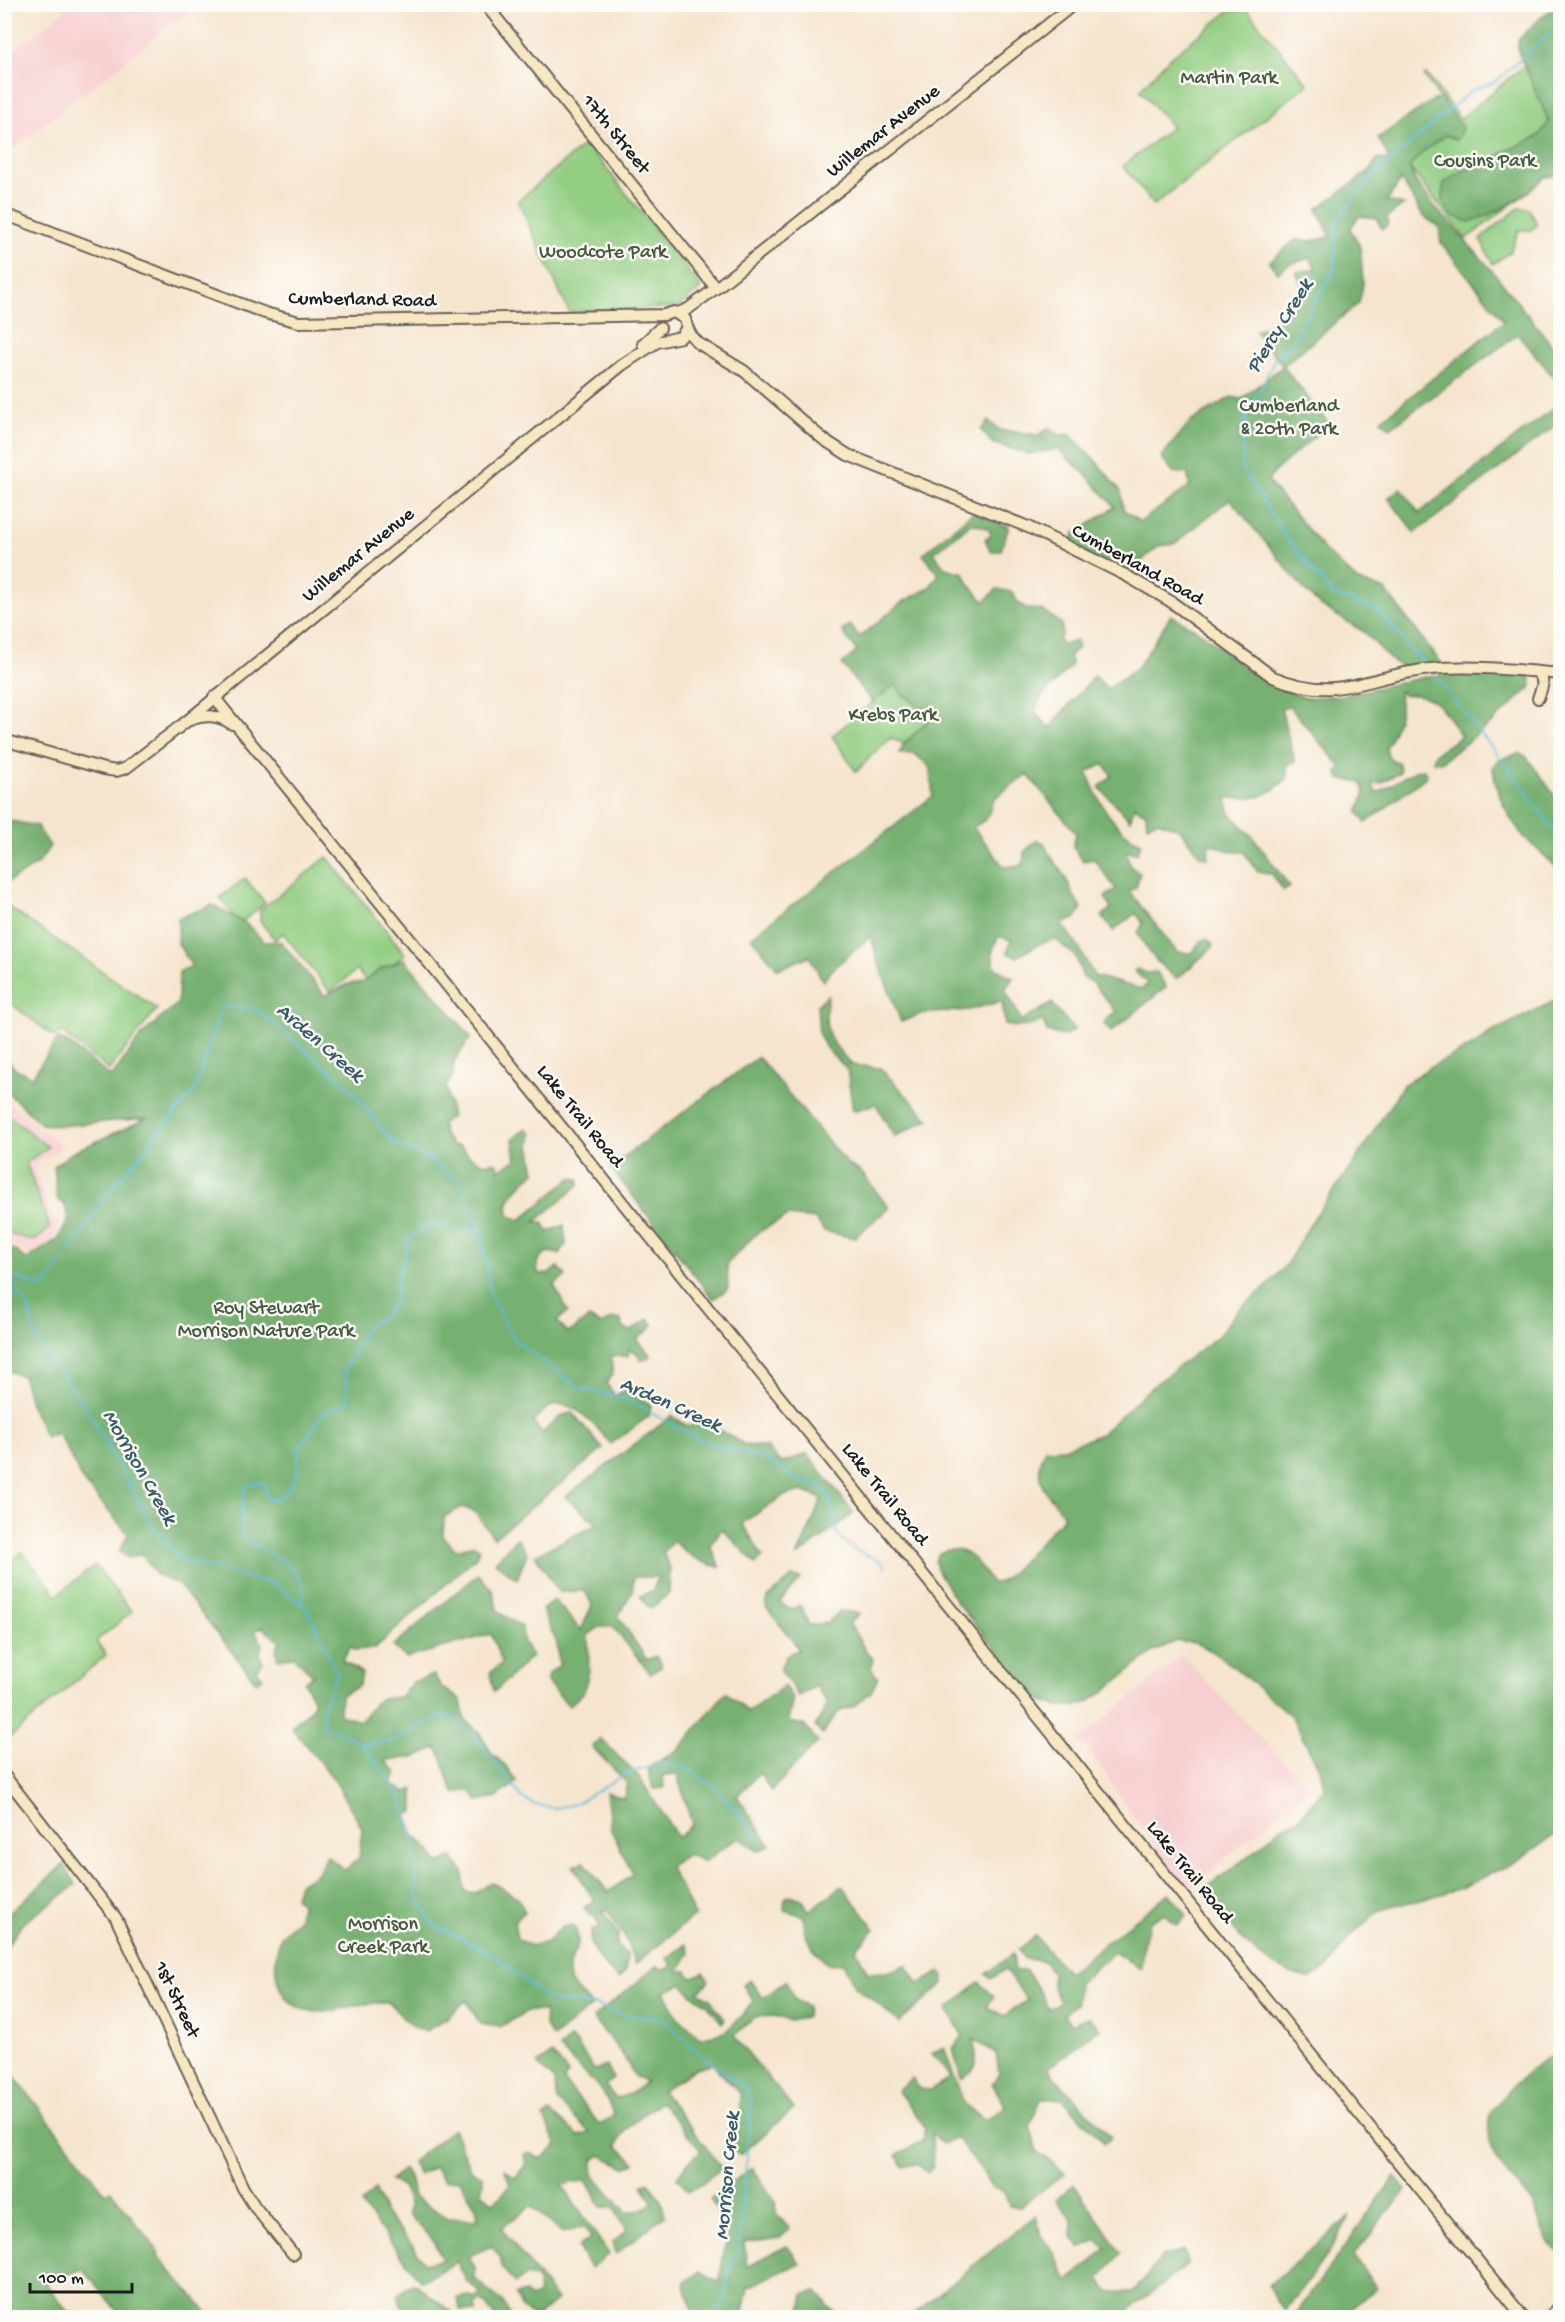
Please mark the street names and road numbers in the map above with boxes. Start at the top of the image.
street label: Willemar Avenue [823,80,946,183]
street label: 17th Street [575,90,655,181]
street label: Cumberland Road [288,288,438,314]
street label: Willemar Avenue [298,503,420,608]
street label: Cumberland Road [1067,520,1209,613]
street label: Lake Trail Road [531,1061,629,1175]
street label: Lake Trail Road [836,1439,934,1553]
street label: Lake Trail Road [1141,1817,1239,1931]
street label: 1st Street [148,1957,204,2044]

